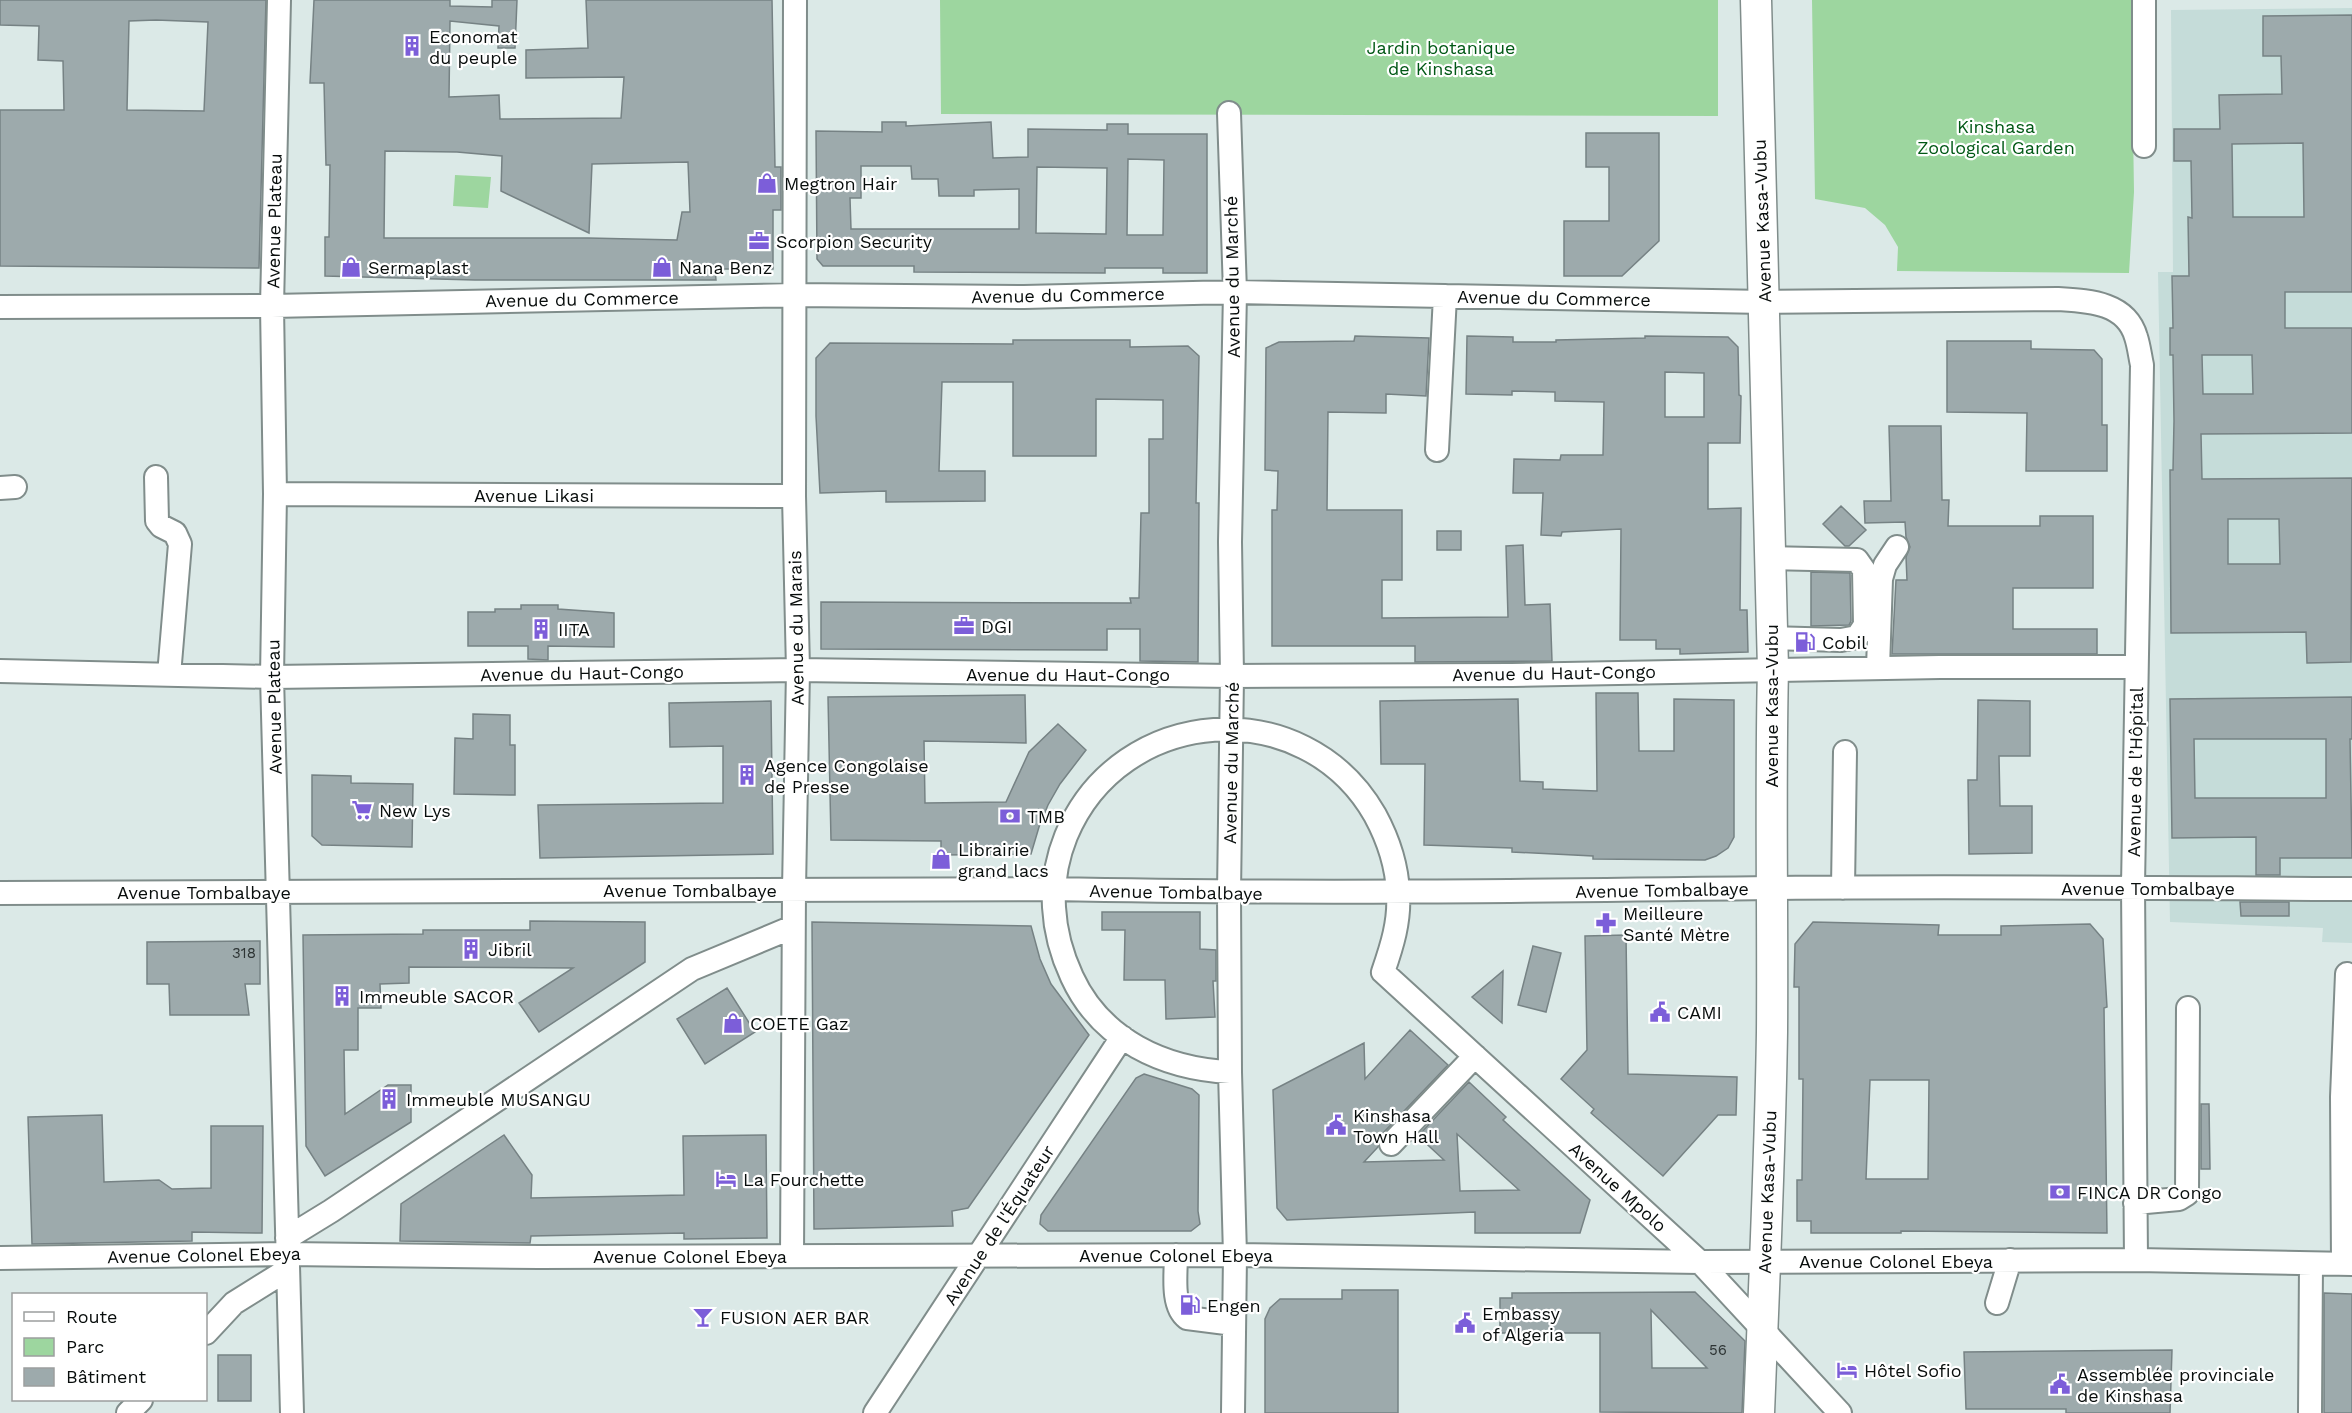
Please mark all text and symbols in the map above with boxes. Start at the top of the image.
place label: Economat du peuple [429,26,518,68]
building icon: Economat du peuple [400,34,424,58]
park label: Jardin botanique de Kinshasa [1367,37,1515,79]
park label: Kinshasa Zoological Garden [1917,116,2075,158]
street label: Avenue Kasa-Vubu [1749,139,1775,303]
street label: Avenue Plateau [262,153,286,289]
shop icon: Megtron Hair [755,171,779,195]
place label: Megtron Hair [784,173,897,194]
street label: Avenue du Marché [1220,196,1244,358]
office icon: Scorpion Security [747,229,771,253]
place label: Scorpion Security [776,231,933,252]
shop icon: Sermaplast [339,255,363,279]
shop icon: Nana Benz [650,255,674,279]
place label: Sermaplast [368,257,469,278]
place label: Nana Benz [679,257,772,278]
street label: Avenue du Commerce [971,283,1165,307]
street label: Avenue du Commerce [1457,286,1651,310]
street label: Avenue du Commerce [485,287,679,311]
street label: Avenue Likasi [474,485,594,506]
street label: Avenue du Marais [784,550,808,706]
office icon: DGI [952,614,976,638]
place label: DGI [981,616,1012,637]
building icon: IITA [529,617,553,641]
place label: IITA [558,619,590,640]
street label: Avenue Kasa-Vubu [1761,624,1782,788]
fuel station icon: Cobil [1793,630,1817,654]
place label: Cobil [1822,632,1867,653]
street label: Avenue Plateau [262,639,286,775]
street label: Avenue du Haut-Congo [480,661,684,685]
street label: Avenue du Haut-Congo [1452,661,1656,685]
street label: Avenue du Haut-Congo [966,664,1170,685]
street label: Avenue du Marché [1219,682,1243,844]
street label: Avenue de l’Hôpital [2123,686,2147,857]
place label: Agence Congolaise de Presse [764,755,929,797]
building icon: Agence Congolaise de Presse [735,763,759,787]
supermarket icon: New Lys [350,798,374,822]
place label: New Lys [379,800,451,821]
bank icon: TMB [998,804,1022,828]
place label: TMB [1027,806,1065,827]
place label: Librairie grand lacs [958,839,1049,881]
shop icon: Librairie grand lacs [929,847,953,871]
street label: Avenue Tombalbaye [1575,878,1749,902]
street label: Avenue Tombalbaye [2061,878,2235,899]
street label: Avenue Tombalbaye [603,880,777,901]
street label: Avenue Tombalbaye [1089,880,1263,904]
street label: Avenue Tombalbaye [117,882,291,903]
place label: Meilleure Santé Mètre [1623,903,1730,945]
pharmacy icon: Meilleure Santé Mètre [1594,911,1618,935]
building icon: Jibril [459,937,483,961]
place label: Jibril [488,939,532,960]
house number: 318 [232,944,256,962]
building icon: Immeuble SACOR [330,984,354,1008]
place label: Immeuble SACOR [359,986,514,1007]
public building icon: CAMI [1648,1000,1672,1024]
place label: CAMI [1677,1002,1722,1023]
shop icon: COETE Gaz [721,1011,745,1035]
place label: COETE Gaz [750,1013,849,1034]
building icon: Immeuble MUSANGU [377,1087,401,1111]
place label: Immeuble MUSANGU [406,1089,591,1110]
place label: Kinshasa Town Hall [1353,1105,1440,1147]
street label: Avenue Kasa-Vubu [1754,1110,1780,1274]
public building icon: Kinshasa Town Hall [1324,1113,1348,1137]
street label: Avenue Mpolo [1565,1138,1671,1236]
street label: Avenue de l'Équateur [939,1141,1059,1309]
hotel icon: La Fourchette [714,1167,738,1191]
place label: La Fourchette [743,1169,864,1190]
bank icon: FINCA DR Congo [2048,1180,2072,1204]
place label: FINCA DR Congo [2077,1182,2222,1203]
street label: Avenue Colonel Ebeya [107,1243,301,1267]
street label: Avenue Colonel Ebeya [1079,1245,1273,1266]
street label: Avenue Colonel Ebeya [593,1246,787,1267]
street label: Avenue Colonel Ebeya [1799,1251,1993,1272]
legend [12,1293,207,1401]
fuel station icon: Engen [1178,1293,1202,1317]
place label: Engen [1207,1295,1261,1316]
place label: Embassy of Algeria [1482,1303,1564,1345]
bar icon: FUSION AER BAR [691,1305,715,1329]
text: Route [66,1306,118,1327]
place label: FUSION AER BAR [720,1307,870,1328]
public building icon: Embassy of Algeria [1453,1311,1477,1335]
text: Parc [66,1336,104,1357]
house number: 56 [1709,1341,1727,1359]
hotel icon: Hôtel Sofio [1835,1358,1859,1382]
place label: Hôtel Sofio [1864,1360,1962,1381]
place label: Assemblée provinciale de Kinshasa [2077,1364,2274,1406]
text: Bâtiment [66,1366,146,1387]
public building icon: Assemblée provinciale de Kinshasa [2048,1372,2072,1396]

